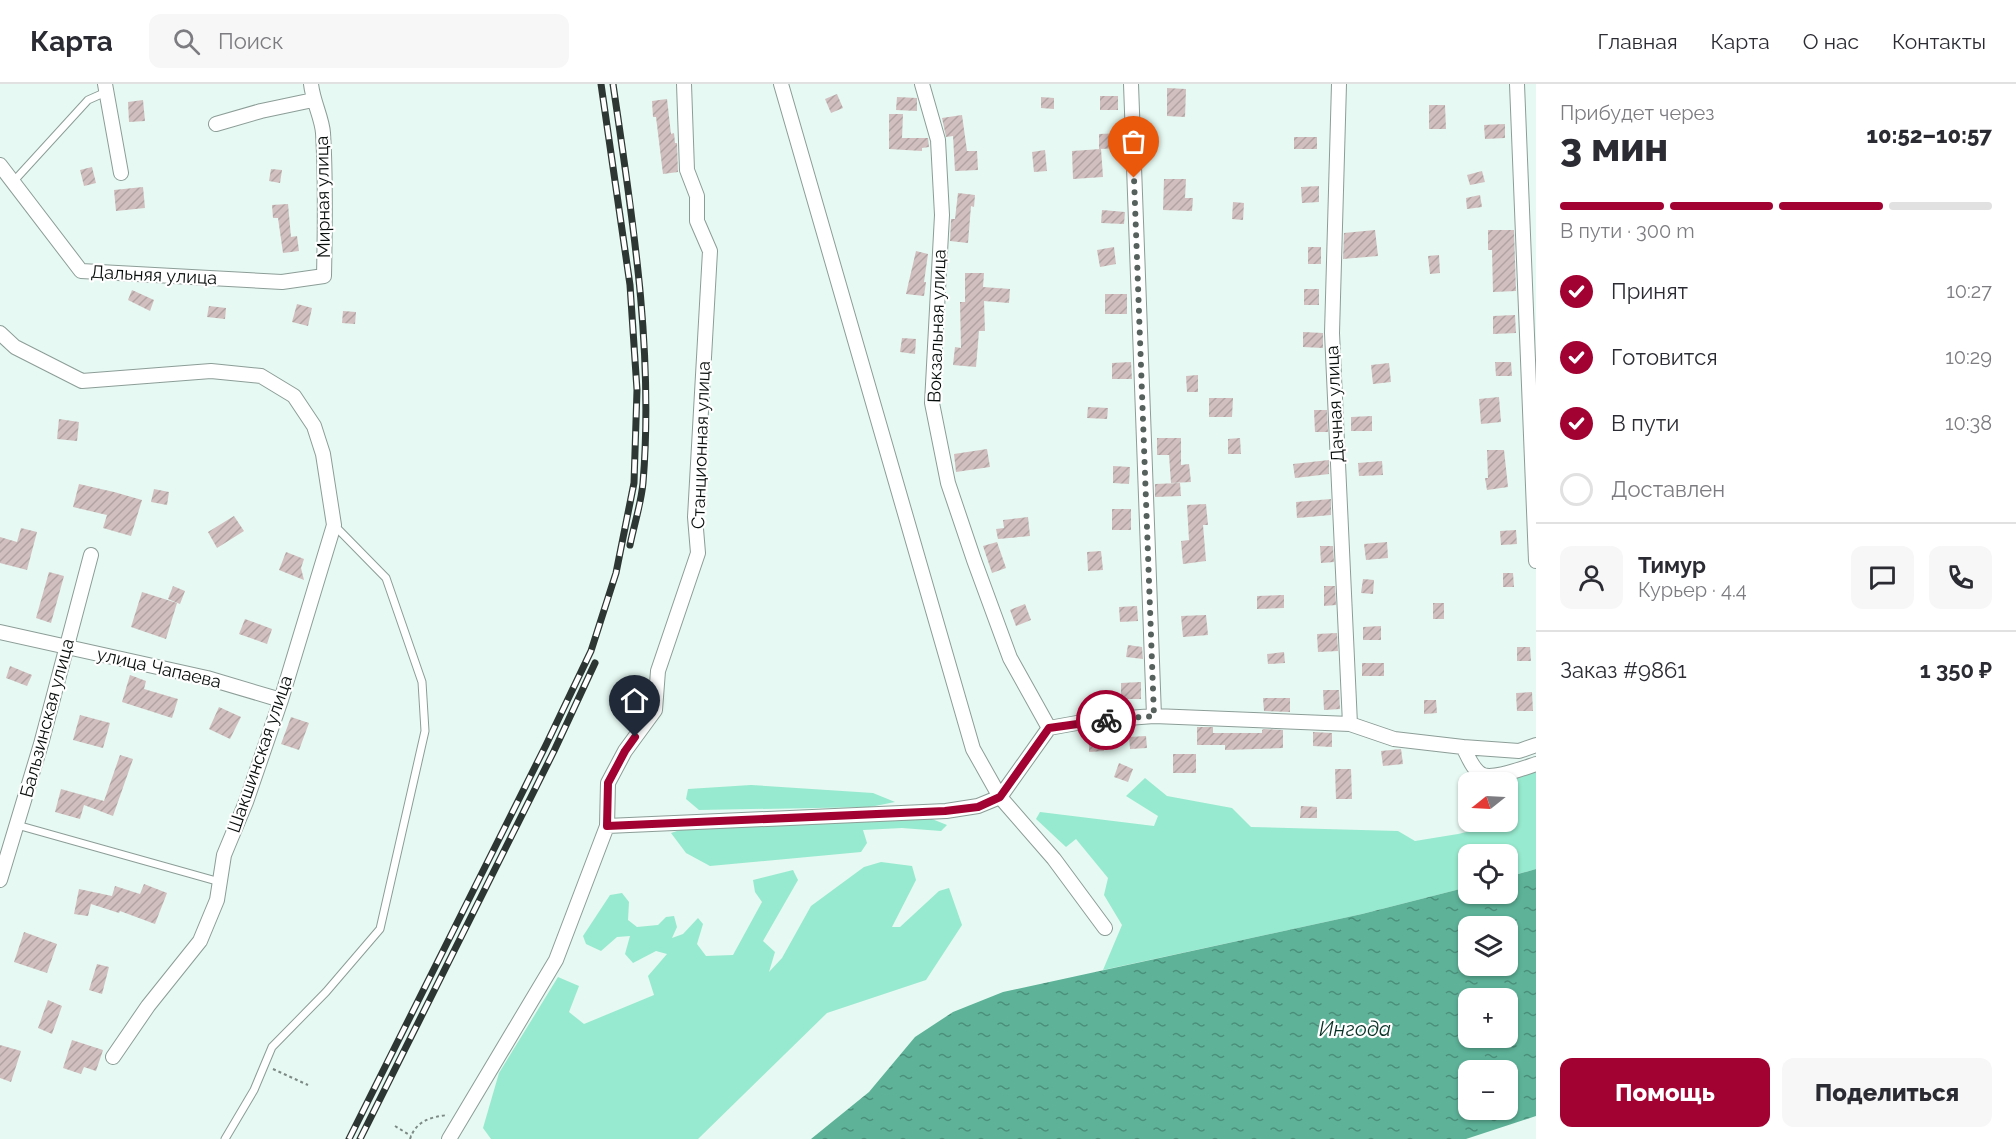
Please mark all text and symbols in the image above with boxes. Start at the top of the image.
search box [149,14,569,68]
text: Карта [30,25,113,58]
icon: search [170,25,203,58]
text: Поиск [218,28,283,54]
text: Главная [1598,29,1678,54]
text: Карта [1711,29,1770,54]
text: О нас [1803,29,1859,54]
text: Контакты [1892,29,1986,54]
text: Прибудет через [1560,101,1714,125]
pin [1108,116,1159,178]
text: 10:52–10:57 [1867,122,1992,148]
text: 3 мин [1560,124,1668,170]
icon: bag [1117,125,1150,158]
street label: Мирная улица [311,136,334,258]
text: В пути · 300 m [1560,219,1695,243]
street label: Вокзальная улица [923,249,950,403]
street label: Дальняя улица [90,261,218,288]
icon: check [1560,275,1593,308]
text: Принят [1611,278,1688,304]
text: 10:27 [1946,279,1992,303]
icon: check [1560,341,1593,374]
text: Готовится [1611,344,1718,370]
street label: Дачная улица [1321,345,1348,463]
text: 10:29 [1945,345,1992,369]
street label: Станционная улица [687,361,714,529]
icon: check [1560,407,1593,440]
text: В пути [1611,410,1679,436]
text: 10:38 [1945,411,1992,435]
text: Доставлен [1611,476,1725,502]
button: person [1560,546,1623,609]
button: chat [1851,546,1914,609]
button: phone [1929,546,1992,609]
text: Тимур [1638,552,1706,578]
text: Курьер · 4.4 [1638,578,1747,602]
street label: Бальзинская улица [15,636,78,800]
street label: улица Чапаева [95,643,223,692]
text: Заказ #9861 [1560,657,1687,683]
text: 1 350 ₽ [1920,657,1992,683]
street label: Шакшинская улица [223,672,296,835]
pin [609,675,660,737]
icon: home [618,684,651,717]
courier [1076,690,1136,750]
icon: bike [1090,704,1123,737]
north arrow [1458,772,1518,832]
map controls [1458,772,1518,1120]
button: locate [1458,844,1518,904]
button: layers [1458,916,1518,976]
button: + [1458,988,1518,1048]
water label: Ингода [1319,1017,1391,1041]
button: Помощь [1560,1058,1770,1127]
button: Поделиться [1782,1058,1992,1127]
button: − [1458,1060,1518,1120]

